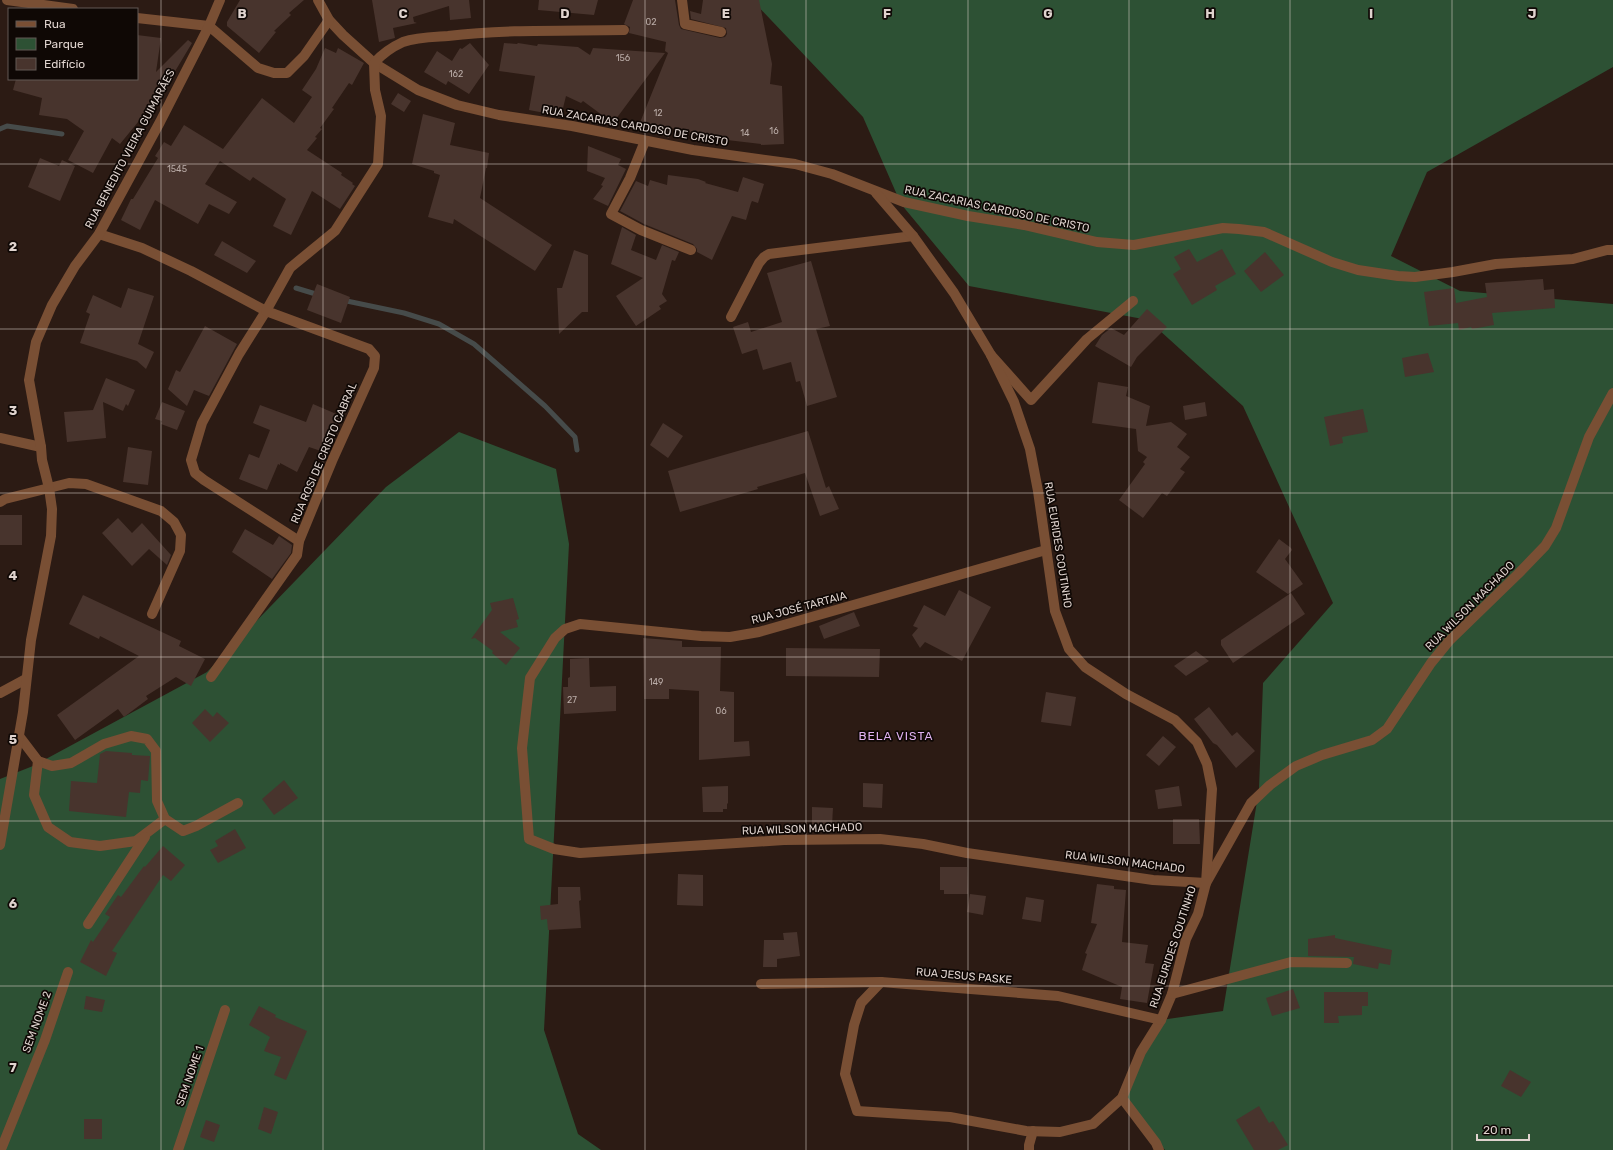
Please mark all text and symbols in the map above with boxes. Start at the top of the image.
text: B [237,6,247,21]
text: C [398,6,408,21]
text: D [560,6,570,21]
text: E [722,6,730,21]
text: F [883,6,891,21]
text: G [1043,6,1053,21]
text: H [1205,6,1215,21]
text: I [1369,6,1373,21]
text: J [1528,6,1536,21]
legend [8,8,138,80]
text: Rua [44,17,66,31]
house number: 02 [646,17,657,27]
text: Parque [44,37,84,51]
house number: 156 [616,53,631,63]
text: Edifício [44,57,85,71]
street label: RUA BENEDITO VIEIRA GUIMARÃES [82,67,178,231]
house number: 162 [449,69,463,79]
street label: RUA ZACARIAS CARDOSO DE CRISTO [541,103,729,149]
house number: 12 [653,108,663,118]
house number: 16 [769,126,779,136]
house number: 14 [740,128,750,138]
house number: 1545 [167,164,187,174]
street label: RUA ZACARIAS CARDOSO DE CRISTO [903,183,1091,235]
text: 2 [9,239,17,254]
street label: RUA ROSI DE CRISTO CABRAL [288,380,360,526]
text: 3 [9,403,18,418]
street label: RUA EURIDES COUTINHO [1042,481,1074,609]
street label: RUA WILSON MACHADO [1423,559,1517,653]
text: 4 [9,568,18,583]
street label: RUA JOSÉ TARTAIA [750,589,849,627]
house number: 149 [649,677,663,687]
house number: 27 [567,695,577,705]
house number: 06 [715,706,727,716]
district label: BELA VISTA [859,729,934,743]
text: 5 [9,732,17,747]
street label: RUA WILSON MACHADO [742,820,862,838]
street label: RUA WILSON MACHADO [1064,848,1186,876]
street label: RUA EURIDES COUTINHO [1147,884,1199,1010]
text: 6 [9,896,18,911]
street label: RUA JESUS PASKE [915,965,1013,987]
street label: SEM NOME 2 [20,989,54,1055]
street label: SEM NOME 1 [174,1044,206,1108]
text: 7 [9,1060,17,1075]
scale bar [1477,1116,1529,1142]
text: 20 m [1483,1123,1511,1137]

